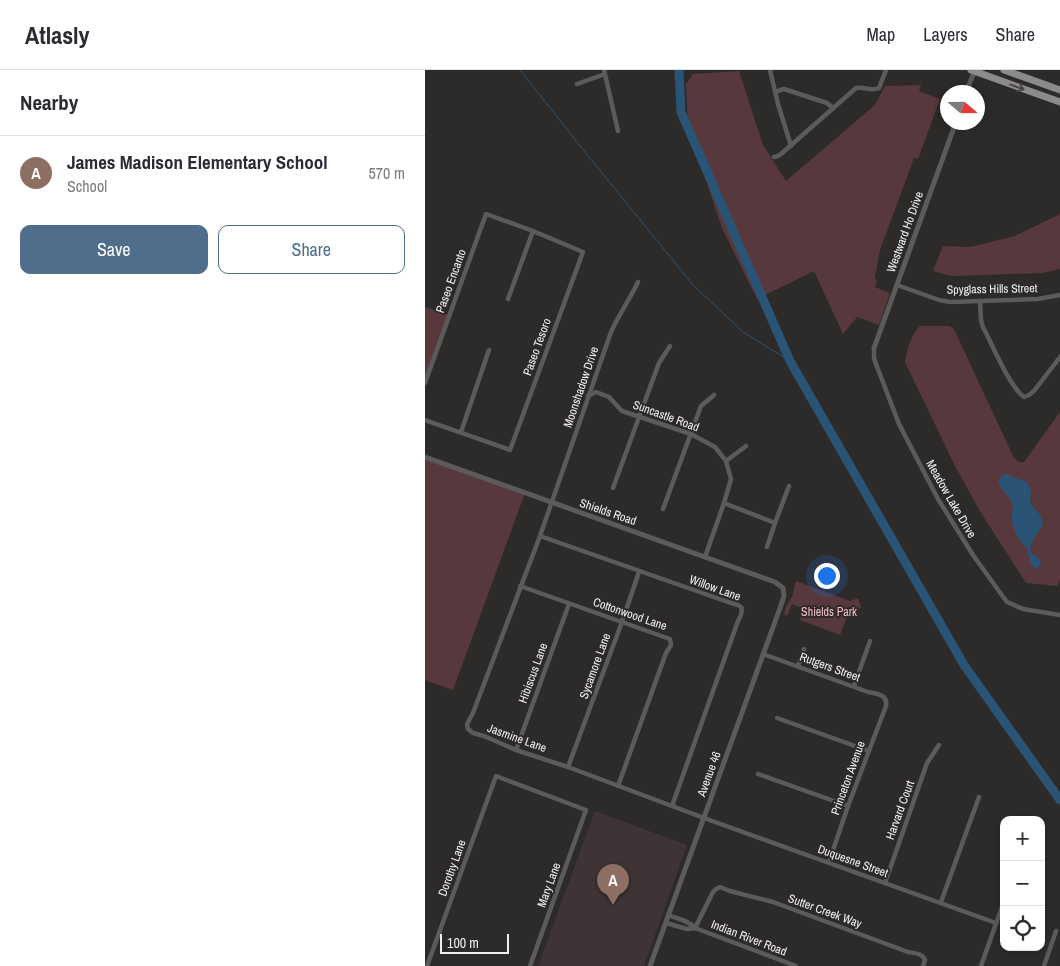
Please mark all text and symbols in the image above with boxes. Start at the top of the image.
text: Atlasly [25,19,90,51]
text: Map [867,22,895,47]
text: Layers [923,22,968,47]
text: Share [996,22,1035,47]
one-way arrow [1009,82,1025,92]
north arrow [940,85,985,130]
text: Nearby [20,88,78,117]
text: James Madison Elementary School [67,149,328,175]
text: A [31,162,41,184]
text: 570 m [369,162,405,184]
text: School [67,175,107,197]
street label: Westward Ho Drive [883,189,927,275]
button: Save [20,225,208,274]
button: Share [218,225,405,274]
street label: Paseo Encanto [432,247,470,315]
street label: Spyglass Hills Street [946,280,1038,298]
street label: Paseo Tesoro [519,316,555,378]
street label: Moonshadow Drive [560,344,602,430]
street label: Suncastle Road [631,397,701,435]
street label: Meadow Lake Drive [922,457,980,541]
street label: Shields Road [577,495,639,529]
your location [814,563,840,589]
street label: Willow Lane [687,571,743,605]
street label: Cottonwood Lane [591,594,669,634]
park label: Shields Park [801,604,857,620]
street label: Sycamore Lane [576,631,614,701]
street label: Hibiscus Lane [515,641,551,705]
street label: Rutgers Street [797,649,863,685]
street label: Jasmine Lane [485,720,549,756]
street label: Princeton Avenue [827,739,869,817]
street label: Avenue 46 [693,749,725,800]
street label: Harvard Court [882,778,918,842]
map controls [1000,816,1045,951]
button: + [1000,816,1045,861]
street label: Dorothy Lane [434,838,470,898]
street label: Duquesne Street [816,841,891,881]
street label: Mary Lane [534,860,564,910]
button: − [1000,861,1045,906]
pin: A [597,864,629,905]
street label: Sutter Creek Way [786,890,864,932]
button: locate [1000,906,1045,951]
street label: Indian River Road [709,916,789,960]
scale bar [440,931,509,954]
text: 100 m [447,934,479,952]

